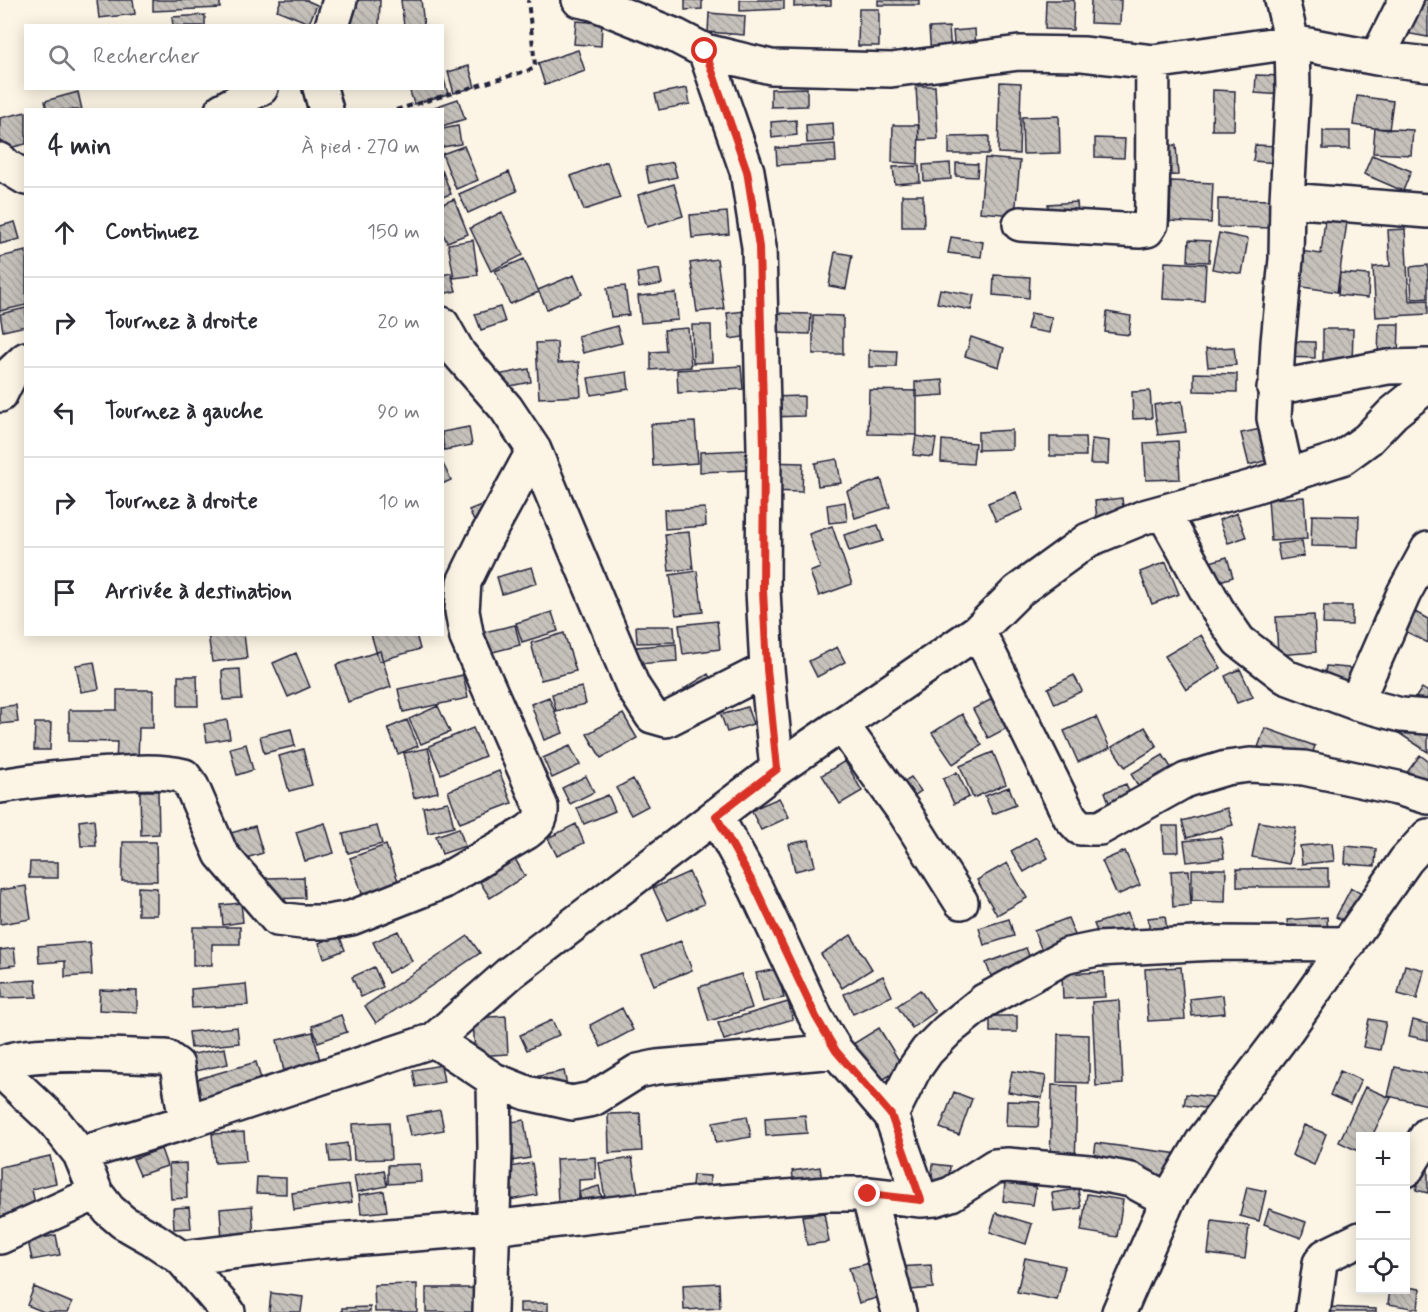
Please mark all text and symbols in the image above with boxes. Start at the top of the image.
search box [24,24,444,90]
route start [691,37,717,63]
icon: search [45,41,78,74]
text: Rechercher [93,43,200,71]
text: 4 min [48,130,111,164]
text: À pied · 270 m [301,134,420,161]
icon: ahead [48,216,81,249]
text: Continuez [105,218,199,246]
text: 150 m [367,219,420,246]
icon: right [48,306,81,339]
text: Tournez à droite [105,308,258,336]
text: 20 m [377,309,420,336]
icon: left [48,396,81,429]
text: Tournez à gauche [105,398,263,426]
text: 90 m [377,399,420,426]
icon: right [48,486,81,519]
text: Tournez à droite [105,488,258,516]
text: 10 m [378,489,420,516]
icon: arrive [48,576,81,609]
text: Arrivée à destination [105,578,292,606]
map controls [1356,1132,1410,1294]
button: + [1356,1132,1410,1186]
route end [854,1180,880,1206]
button: − [1356,1186,1410,1240]
button: locate [1356,1240,1410,1294]

